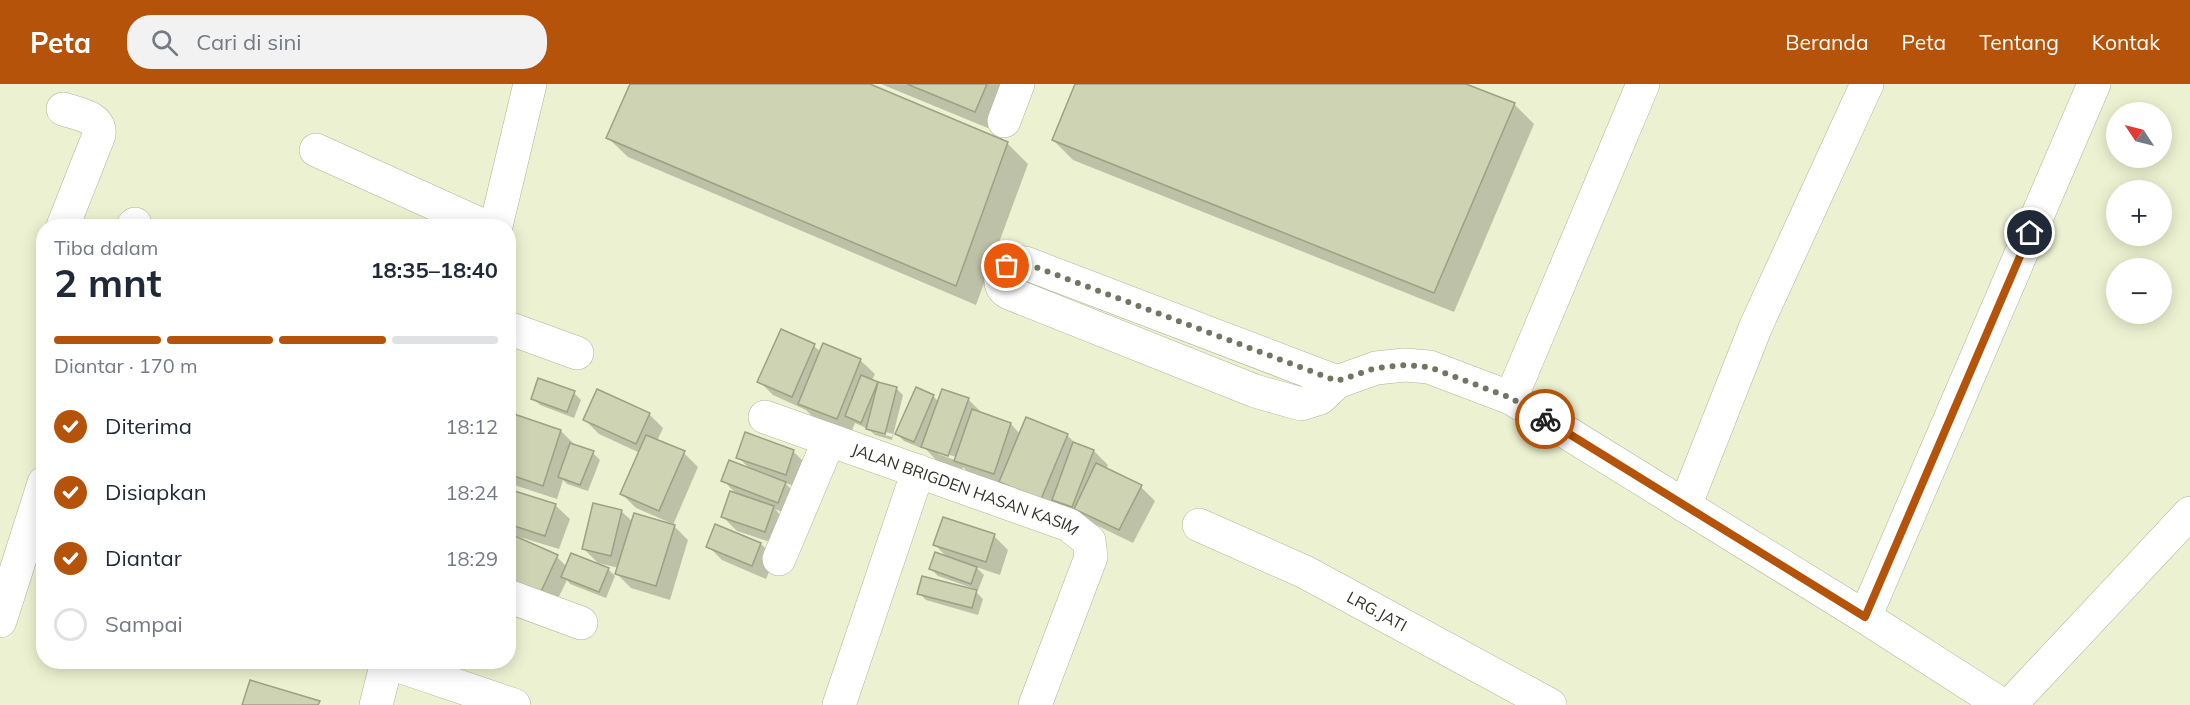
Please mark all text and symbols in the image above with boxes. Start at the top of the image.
search box [127,15,547,69]
text: Peta [30,25,91,60]
icon: search [148,26,181,59]
text: Cari di sini [196,28,302,56]
text: Beranda [1785,29,1869,55]
text: Peta [1902,29,1946,55]
text: Tentang [1979,29,2059,55]
text: Kontak [2092,29,2160,55]
north arrow [2106,102,2172,168]
map controls [2106,102,2172,324]
button: + [2106,180,2172,246]
pin [2004,207,2055,258]
icon: home [2013,216,2046,249]
text: Tiba dalam [54,235,158,260]
pin [981,240,1032,291]
icon: bag [990,249,1023,282]
text: 18:35–18:40 [370,256,498,284]
text: 2 mnt [54,258,161,307]
button: − [2106,258,2172,324]
text: Diantar · 170 m [54,353,198,378]
courier [1515,389,1575,449]
icon: bike [1529,403,1562,436]
icon: check [54,410,87,443]
text: Diterima [105,412,192,440]
text: 18:12 [445,414,498,439]
street label: JALAN BRIGDEN HASAN KASIM [849,439,1083,539]
icon: check [54,476,87,509]
text: Disiapkan [105,478,207,506]
text: 18:24 [445,480,498,505]
icon: check [54,542,87,575]
text: Diantar [105,544,182,572]
text: 18:29 [445,546,498,571]
street label: LRG.JATI [1344,587,1411,635]
text: Sampai [105,610,183,638]

